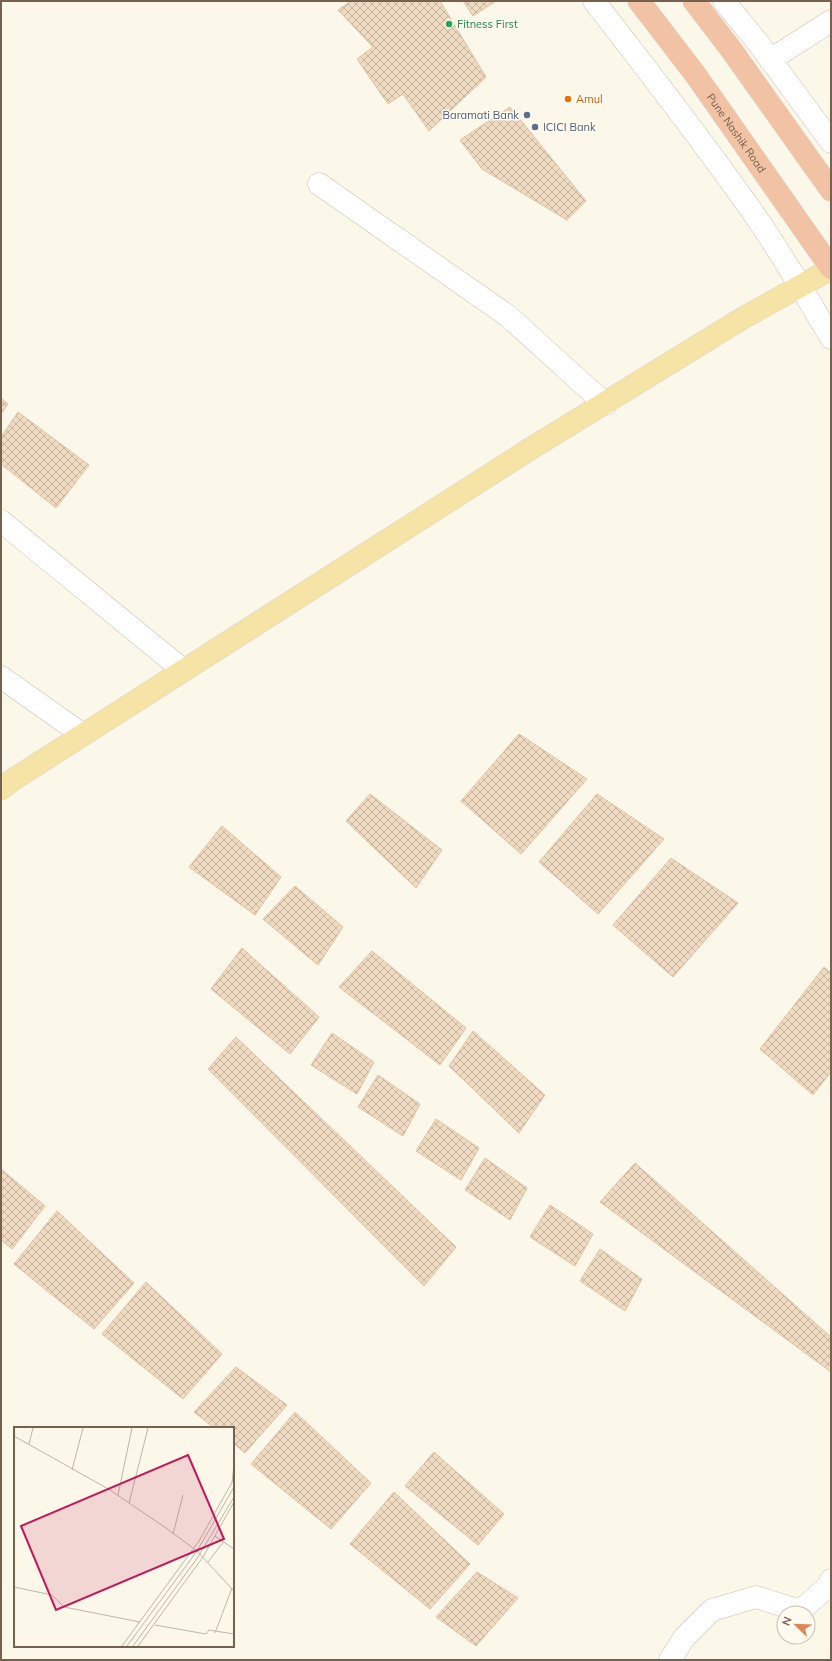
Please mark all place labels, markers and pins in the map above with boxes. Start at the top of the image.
place label: Fitness First [457,17,518,31]
marker: Fitness First [444,19,454,29]
place label: Amul [576,92,603,106]
marker: Amul [563,94,573,104]
place label: Baramati Bank [443,108,519,122]
marker: Baramati Bank [522,110,532,120]
place label: ICICI Bank [543,120,596,134]
marker: ICICI Bank [530,122,540,132]

